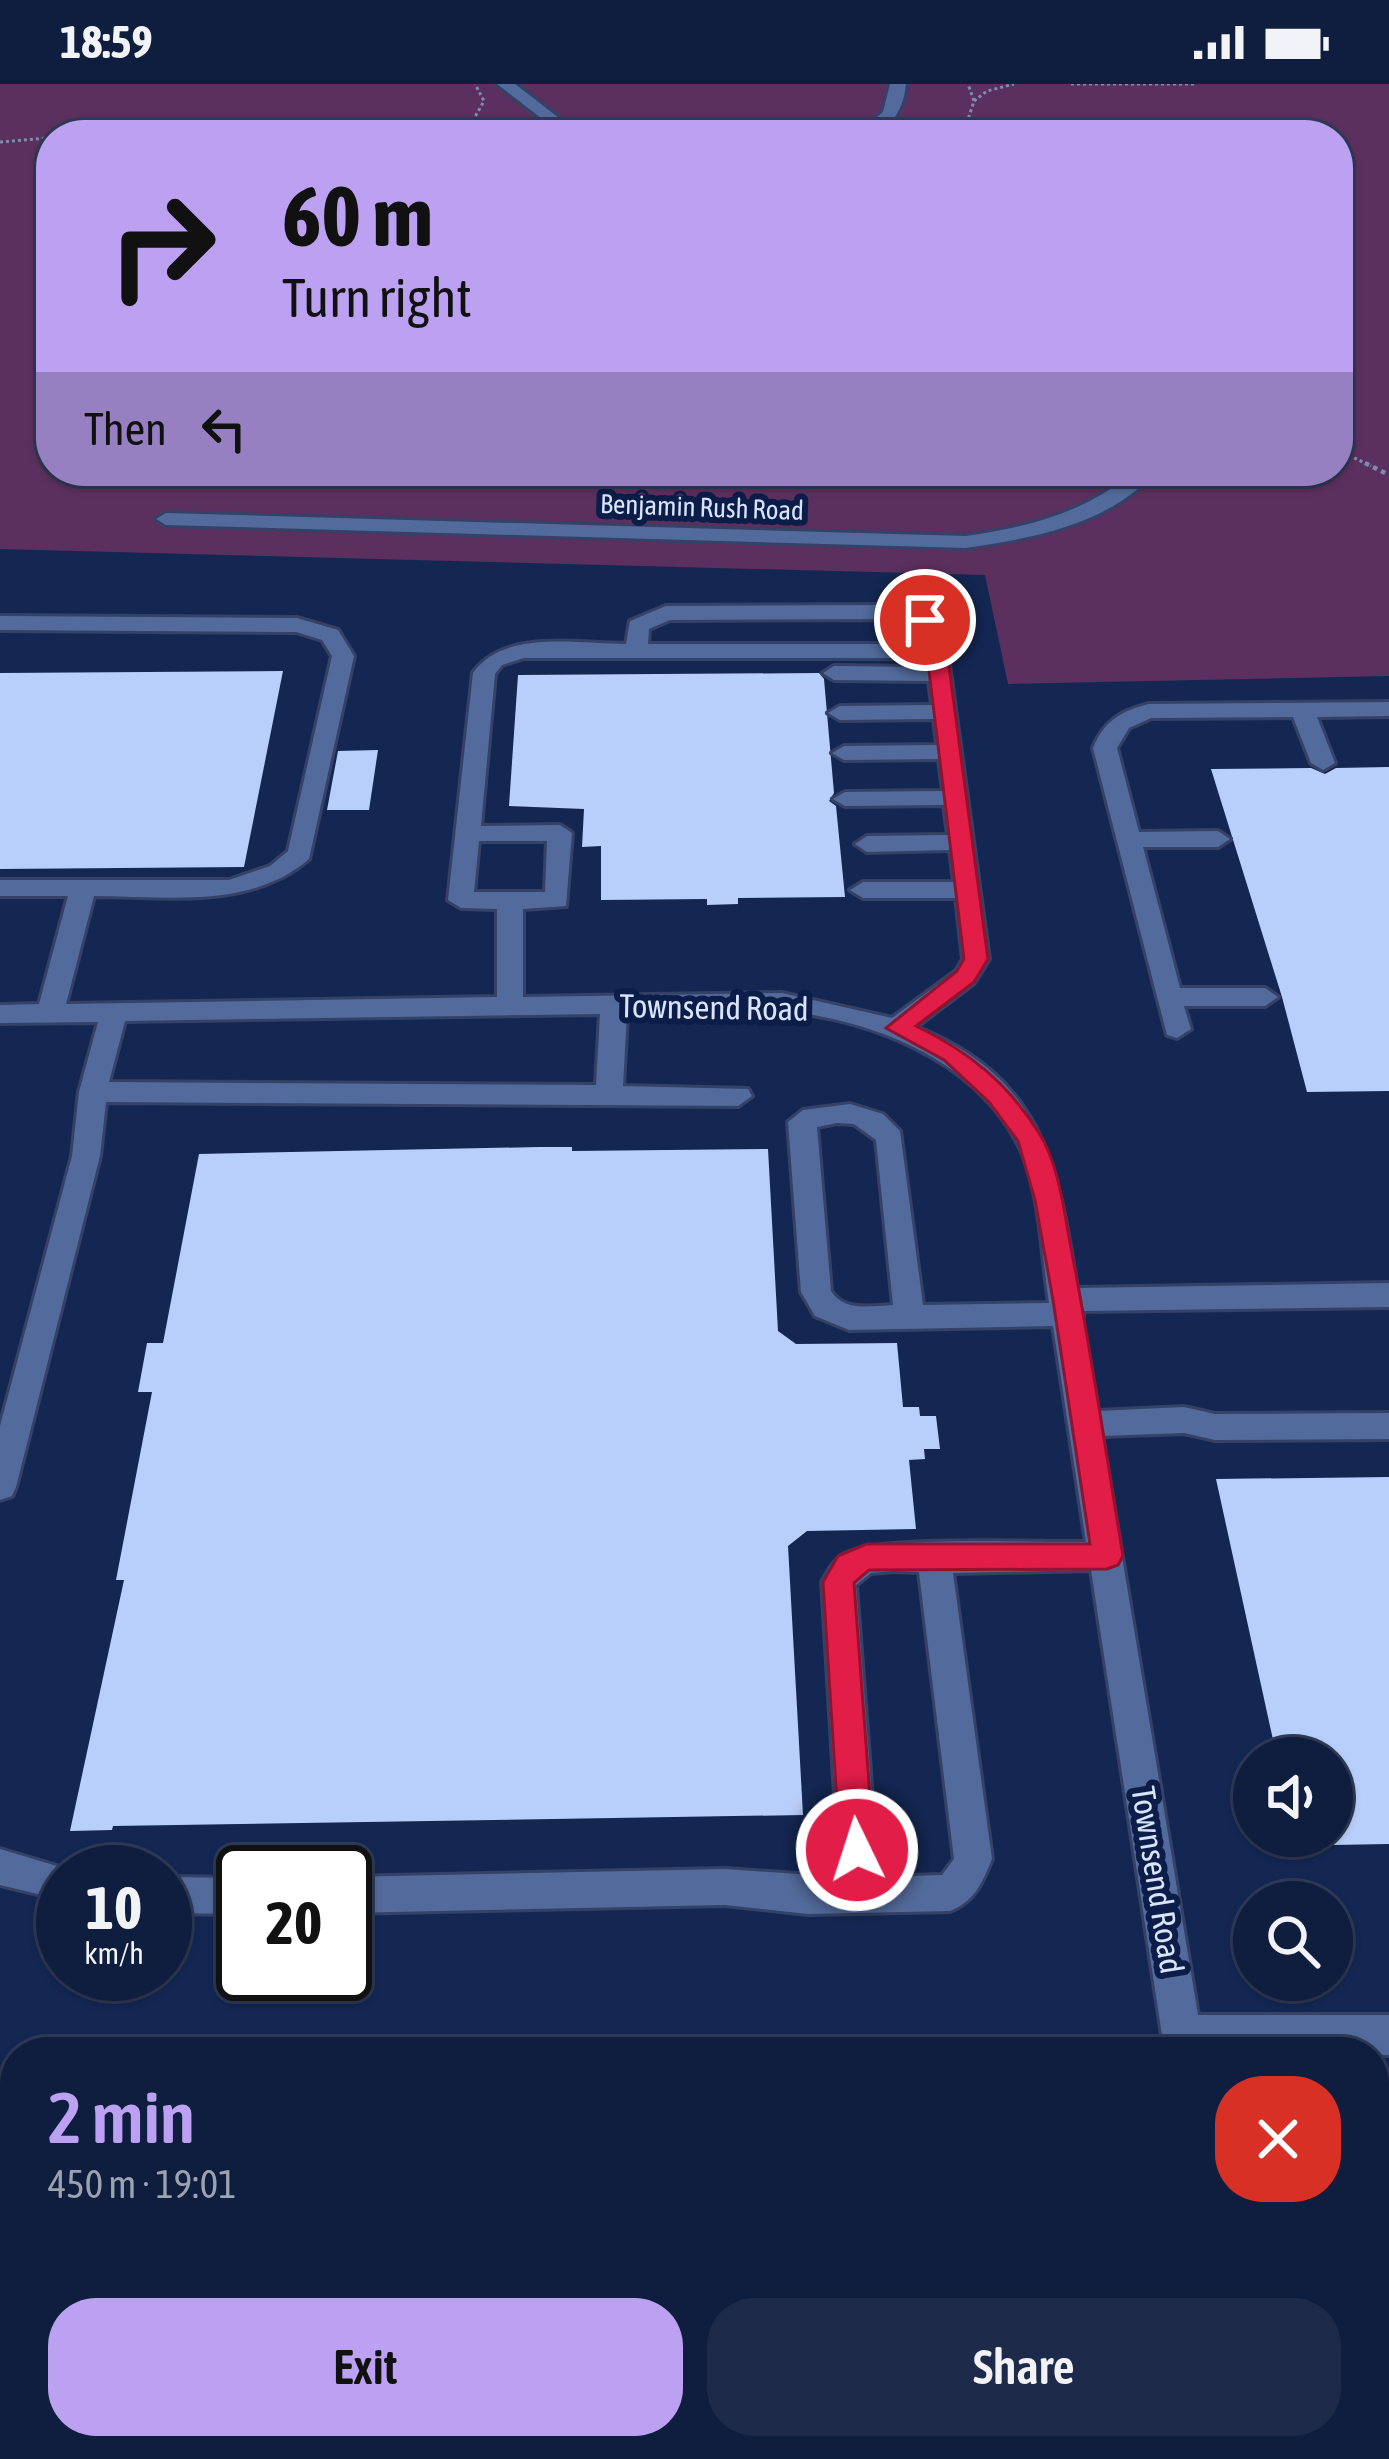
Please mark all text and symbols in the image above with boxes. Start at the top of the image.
text: 18:59 [60,16,153,68]
icon: right [84,168,240,324]
text: 60 m [282,168,433,264]
text: Turn right [282,267,472,328]
icon: left [191,396,257,462]
text: Then [84,403,167,455]
street label: Benjamin Rush Road [600,488,804,526]
pin [874,569,976,671]
icon: arrive [892,587,958,653]
street label: Townsend Road [619,986,809,1028]
map controls [1233,1737,1353,2001]
button: sound [1233,1737,1353,1857]
street label: Townsend Road [1124,1784,1192,1976]
position arrow [794,1787,920,1913]
speed limit sign: 20 [216,1845,372,2001]
text: 10 [86,1873,142,1942]
button: search [1233,1881,1353,2001]
text: km/h [84,1936,144,1970]
text: 2 min [48,2076,195,2158]
button: close [1215,2076,1341,2202]
text: 450 m · 19:01 [48,2162,237,2206]
button: Exit [48,2298,683,2436]
button: Share [707,2298,1341,2436]

